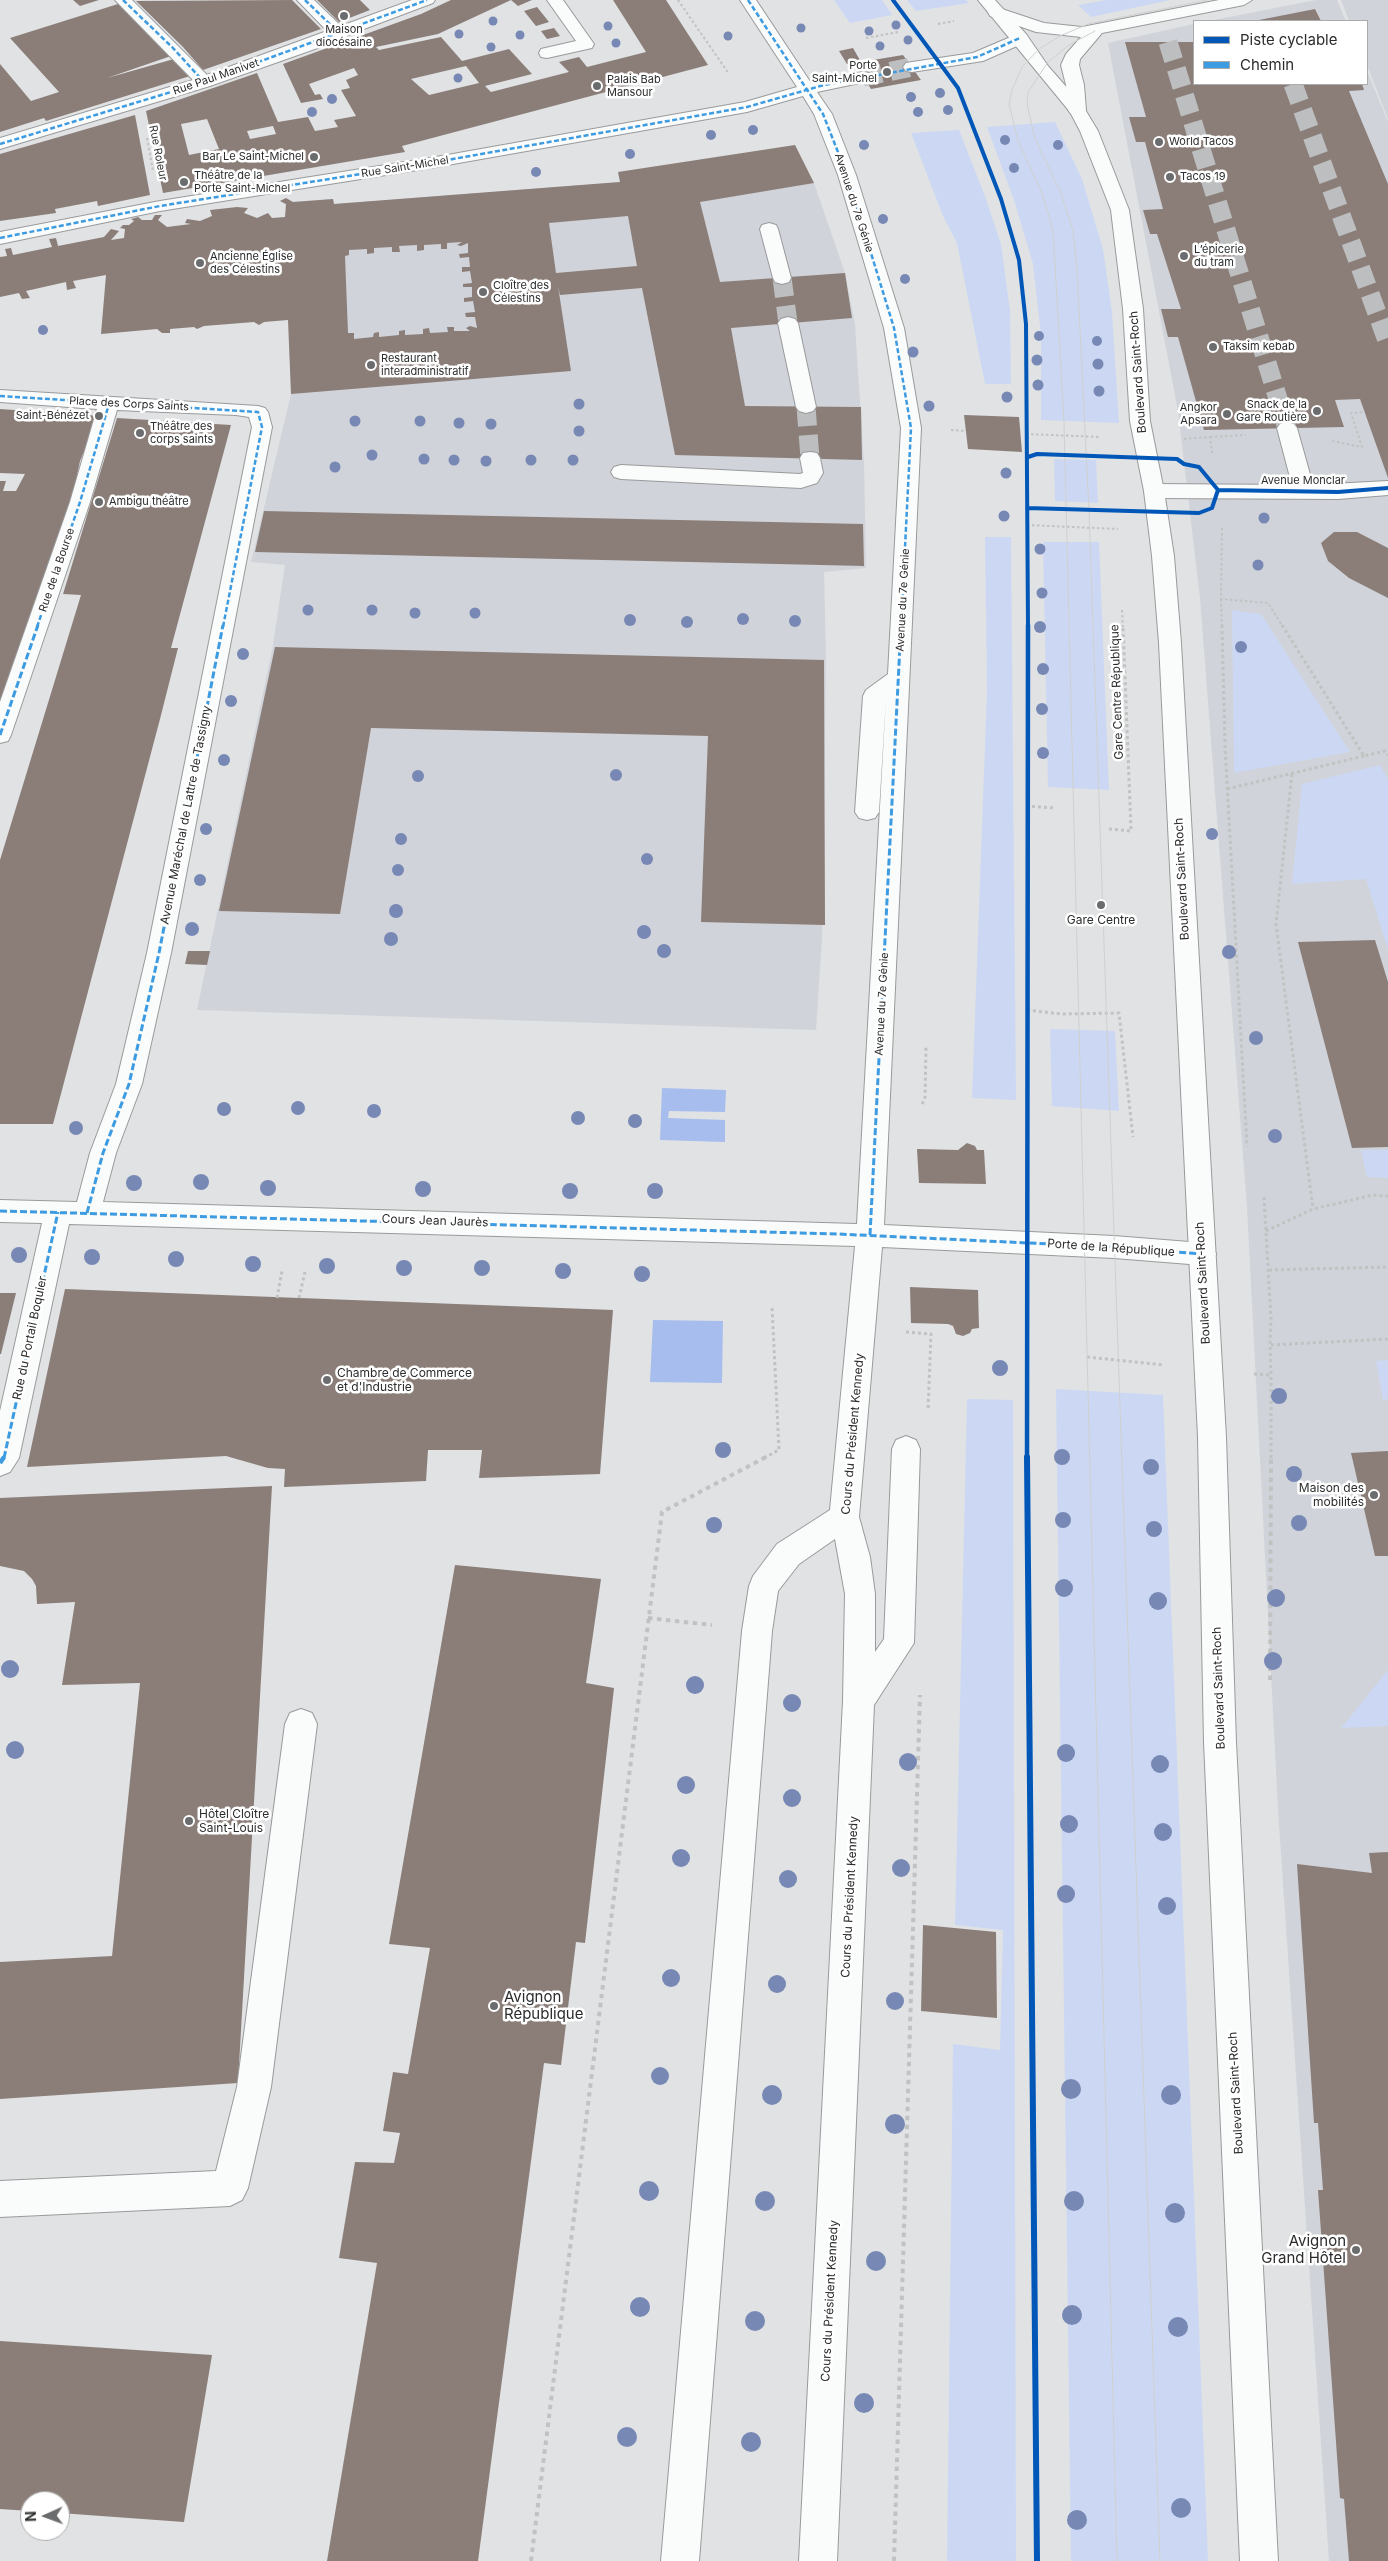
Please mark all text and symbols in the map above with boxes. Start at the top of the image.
marker: Maison diocésaine [338,10,350,22]
legend [1193,20,1368,85]
place label: Maison diocésaine [316,23,372,49]
text: Piste cyclable [1240,30,1337,49]
text: Chemin [1240,55,1294,74]
street label: Rue Paul Manivet [171,56,261,98]
place label: Porte Saint-Michel [812,59,877,85]
marker: Porte Saint-Michel [881,66,893,78]
place label: Palais Bab Mansour [607,73,661,99]
marker: Palais Bab Mansour [591,80,603,92]
street label: Rue Roleur [146,124,170,182]
place label: World Tacos [1169,135,1234,149]
marker: World Tacos [1153,136,1165,148]
place label: Bar Le Saint-Michel [202,150,304,164]
marker: Bar Le Saint-Michel [308,151,320,163]
street label: Avenue du 7e Génie [832,152,876,254]
street label: Rue Saint-Michel [360,154,450,180]
place label: Théâtre de la Porte Saint-Michel [194,169,290,195]
place label: Tacos 19 [1180,170,1226,184]
marker: Tacos 19 [1164,171,1176,183]
marker: Théâtre de la Porte Saint-Michel [178,176,190,188]
place label: L’épicerie du tram [1194,243,1244,269]
place label: Ancienne Église des Célestins [210,250,293,276]
marker: L’épicerie du tram [1178,250,1190,262]
marker: Ancienne Église des Célestins [194,257,206,269]
place label: Cloître des Célestins [493,279,549,305]
marker: Cloître des Célestins [477,286,489,298]
street label: Boulevard Saint-Roch [1127,310,1149,434]
place label: Taksim kebab [1223,340,1295,354]
marker: Taksim kebab [1207,341,1219,353]
place label: Restaurant interadministratif [381,352,469,378]
marker: Restaurant interadministratif [365,359,377,371]
street label: Place des Corps Saints [69,394,189,414]
place label: Snack de la Gare Routière [1236,398,1307,424]
place label: Angkor Apsara [1180,401,1217,427]
marker: Snack de la Gare Routière [1311,405,1323,417]
marker: Angkor Apsara [1221,408,1233,420]
place label: Saint-Bénézet [16,409,89,423]
marker: Saint-Bénézet [93,410,105,422]
place label: Théâtre des corps saints [150,420,213,446]
marker: Théâtre des corps saints [134,427,146,439]
street label: Avenue Monclar [1261,474,1345,488]
place label: Ambigu théâtre [109,495,189,509]
marker: Ambigu théâtre [93,496,105,508]
street label: Rue de la Bourse [36,526,78,614]
street label: Avenue du 7e Génie [894,548,912,652]
street label: Gare Centre République [1107,624,1127,760]
street label: Avenue Maréchal de Lattre de Tassigny [158,704,214,926]
street label: Boulevard Saint-Roch [1172,817,1192,941]
marker: Gare Centre [1095,899,1107,911]
place label: Gare Centre [1067,913,1135,927]
street label: Avenue du 7e Génie [873,952,891,1056]
street label: Cours Jean Jaurès [381,1212,489,1230]
street label: Boulevard Saint-Roch [1193,1221,1213,1345]
street label: Porte de la République [1047,1236,1175,1260]
street label: Rue du Portail Boquier [10,1275,50,1401]
street label: Cours du Président Kennedy [839,1353,867,1515]
place label: Chambre de Commerce et d'Industrie [337,1366,472,1394]
marker: Chambre de Commerce et d'Industrie [321,1374,333,1386]
place label: Maison des mobilités [1299,1481,1364,1509]
marker: Maison des mobilités [1368,1489,1380,1501]
street label: Boulevard Saint-Roch [1210,1626,1228,1750]
place label: Hôtel Cloître Saint-Louis [199,1807,269,1835]
marker: Hôtel Cloître Saint-Louis [183,1815,195,1827]
street label: Cours du Président Kennedy [839,1816,861,1978]
place label: Avignon République [504,1988,583,2023]
marker: Avignon République [488,2000,500,2012]
street label: Boulevard Saint-Roch [1226,2031,1246,2155]
street label: Cours du Président Kennedy [819,2220,841,2382]
place label: Avignon Grand Hôtel [1261,2232,1346,2267]
marker: Avignon Grand Hôtel [1350,2244,1362,2256]
north arrow [20,2491,70,2541]
text: N [22,2511,39,2522]

